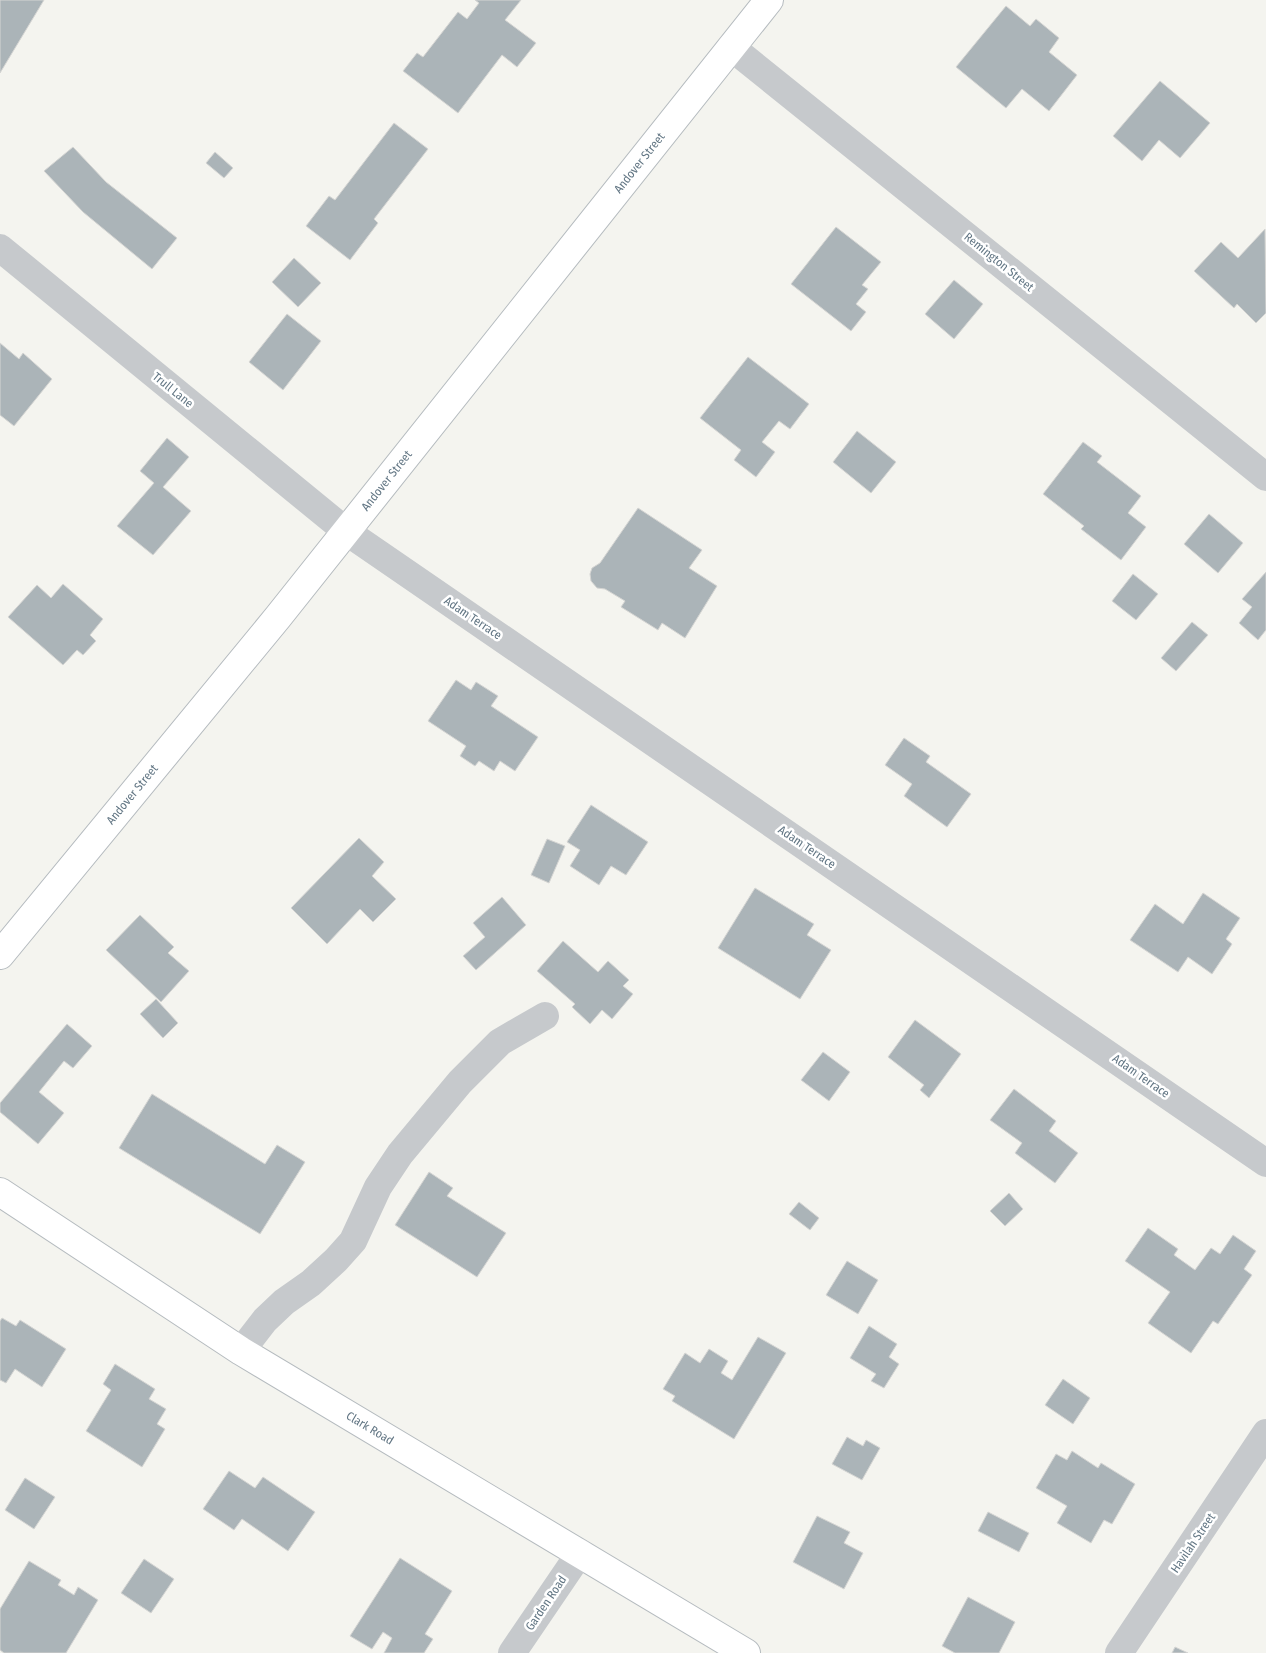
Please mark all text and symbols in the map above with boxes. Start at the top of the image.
street label: Andover Street [611,130,668,196]
street label: Remington Street [961,230,1037,294]
street label: Trull Lane [150,369,196,411]
street label: Andover Street [358,448,415,514]
street label: Adam Terrace [442,594,504,642]
street label: Andover Street [103,762,161,827]
street label: Adam Terrace [776,823,838,871]
street label: Adam Terrace [1110,1051,1172,1101]
street label: Clark Road [344,1409,396,1448]
street label: Havilah Street [1168,1510,1218,1576]
street label: Garden Road [523,1573,569,1633]

